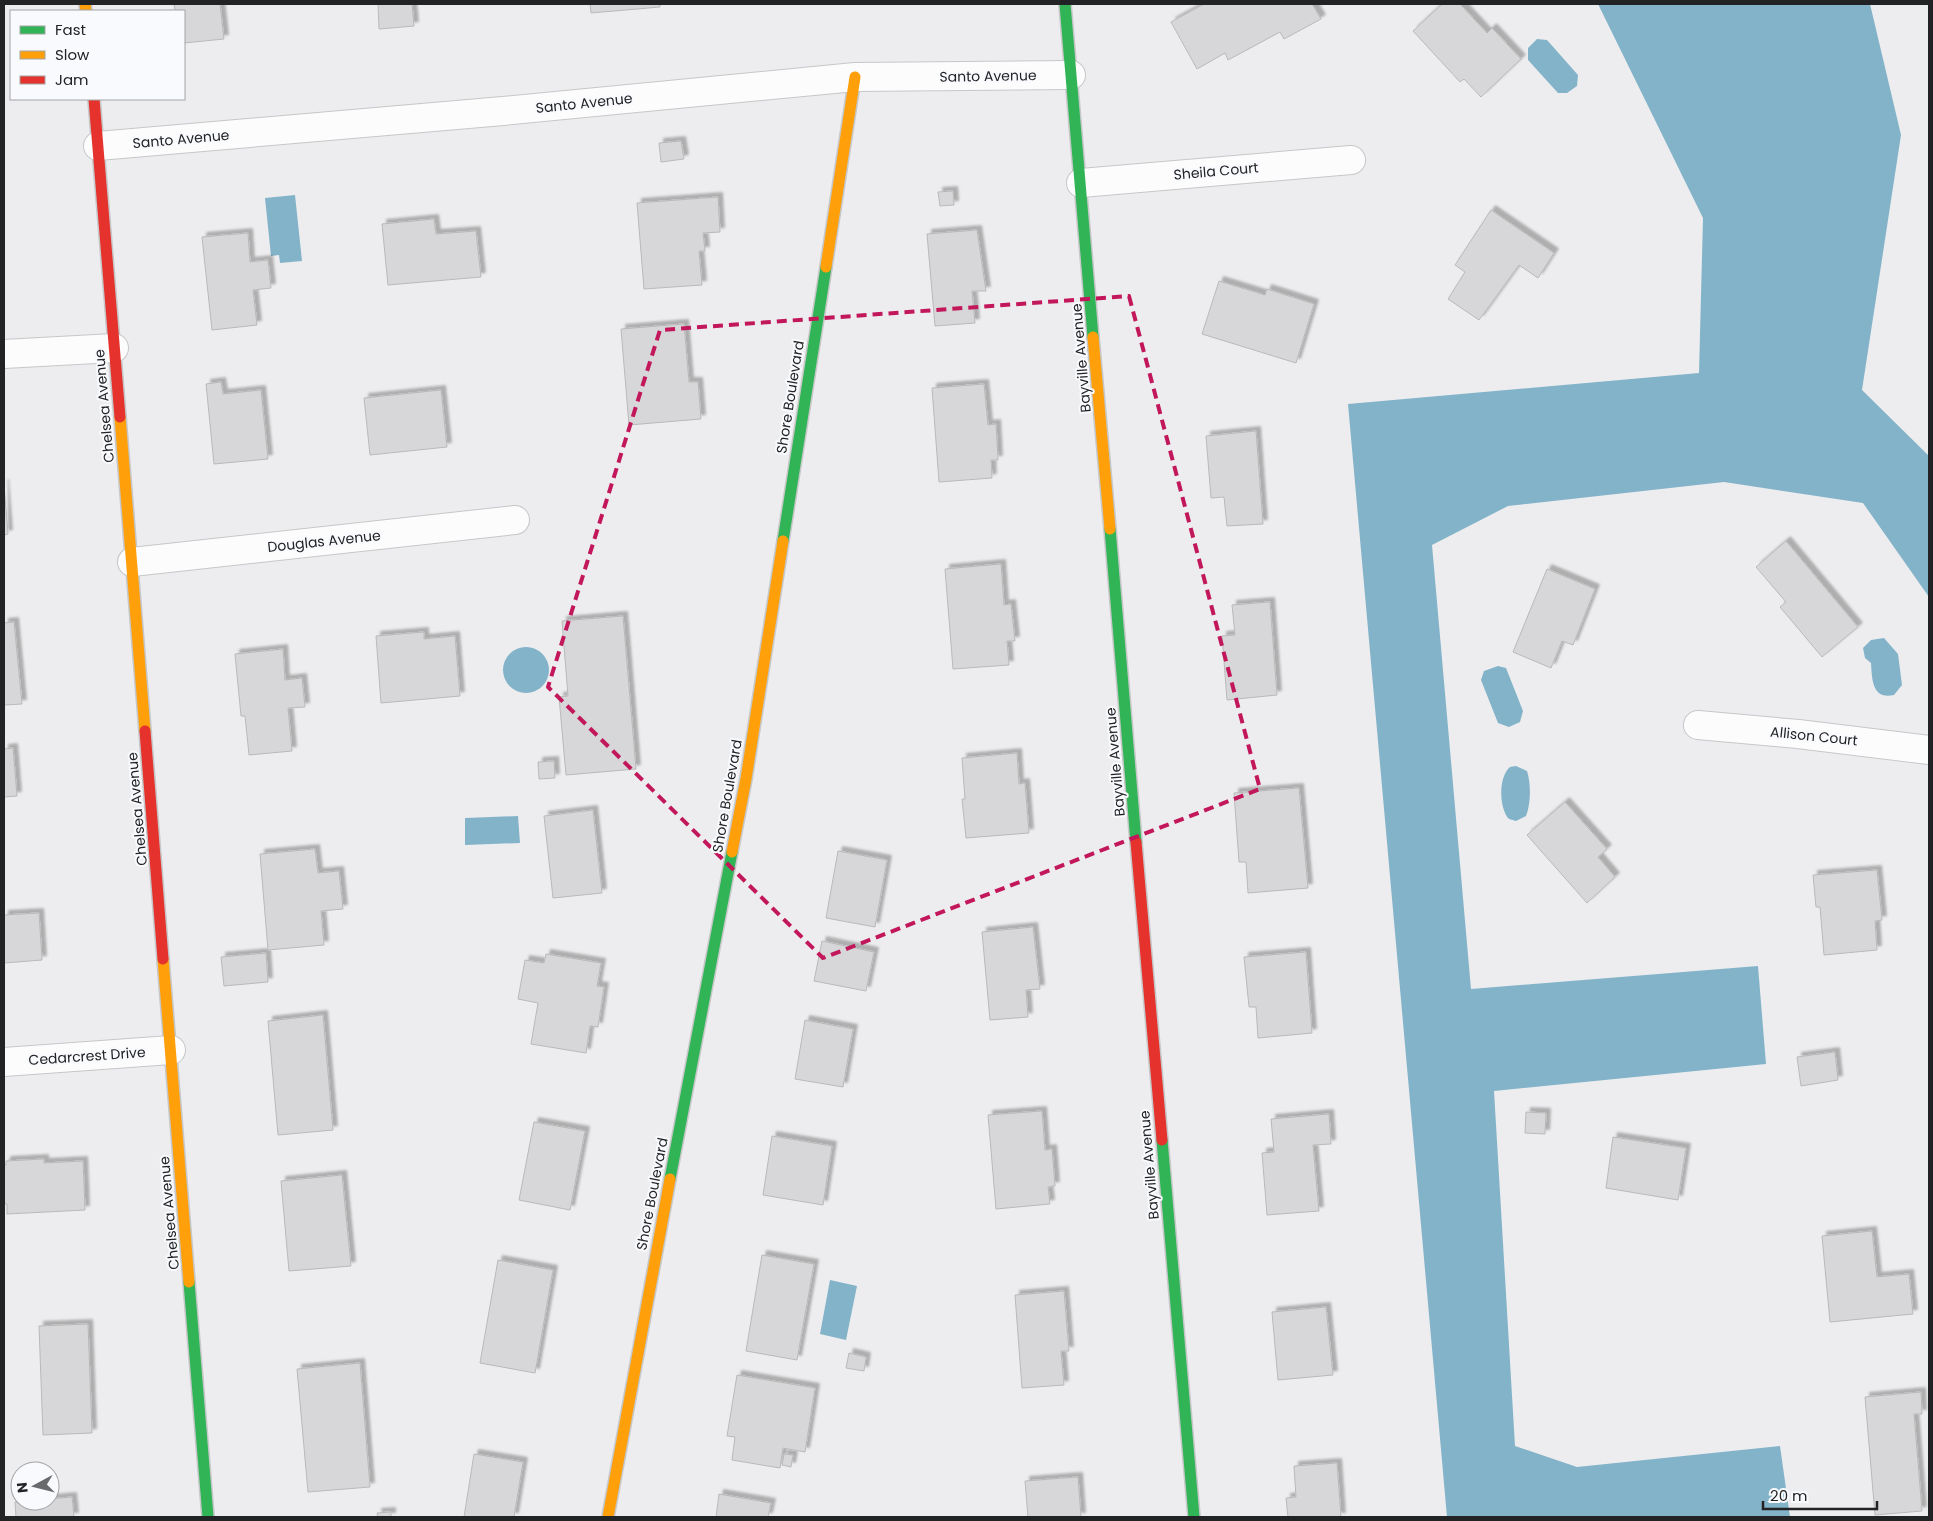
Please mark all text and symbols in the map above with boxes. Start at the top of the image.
legend [10,10,185,100]
text: Fast [55,19,86,40]
text: Slow [55,44,90,65]
street label: Santo Avenue [939,65,1037,87]
text: Jam [55,69,89,90]
street label: Santo Avenue [535,88,634,118]
street label: Santo Avenue [132,125,231,153]
street label: Sheila Court [1173,157,1259,185]
street label: Bayville Avenue [1066,302,1096,413]
street label: Shore Boulevard [771,339,809,455]
street label: Chelsea Avenue [89,348,119,463]
street label: Douglas Avenue [266,525,382,557]
street label: Bayville Avenue [1100,706,1130,817]
street label: Allison Court [1769,721,1859,751]
street label: Shore Boulevard [707,738,747,854]
street label: Chelsea Avenue [122,751,152,866]
street label: Cedarcrest Drive [28,1042,147,1070]
street label: Bayville Avenue [1134,1109,1164,1220]
street label: Shore Boulevard [631,1136,673,1252]
street label: Chelsea Avenue [154,1155,184,1270]
north arrow [10,1461,60,1511]
scale bar [1763,1478,1877,1510]
text: N [12,1481,33,1494]
text: 20 m [1770,1485,1808,1506]

